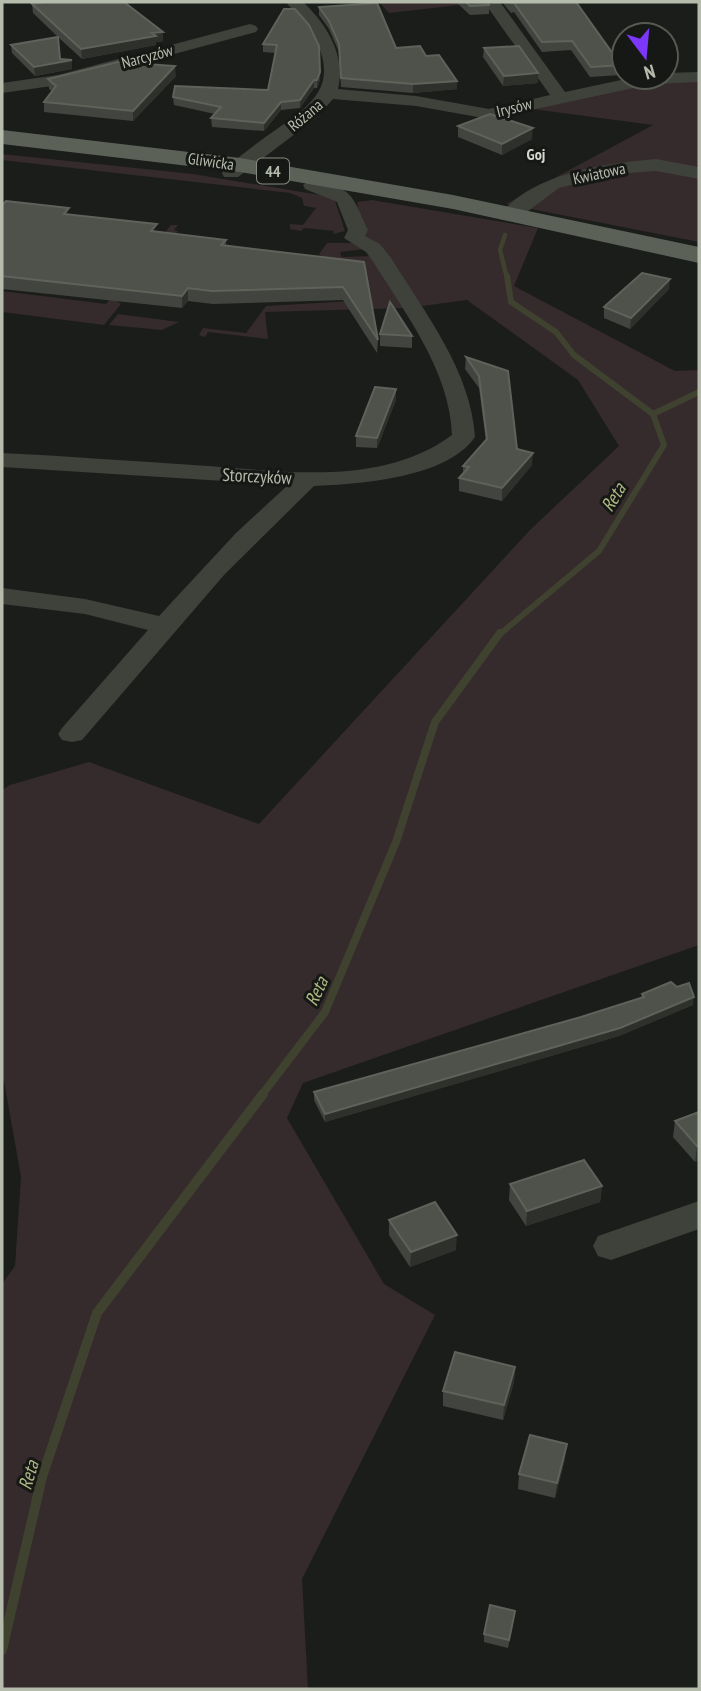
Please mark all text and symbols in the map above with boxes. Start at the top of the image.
north arrow [610,21,680,91]
street label: Narcyzów [119,39,176,72]
text: N [641,59,658,85]
street label: Irysów [494,93,534,121]
street label: Różana [283,95,327,135]
district label: Goj [527,144,546,164]
street label: Gliwicka [187,148,235,174]
road number: 44 [257,158,289,183]
street label: Kwiatowa [571,158,627,188]
street label: Storczyków [222,463,293,489]
water label: Reta [595,477,631,516]
water label: Reta [299,972,334,1009]
water label: Reta [12,1456,44,1492]

